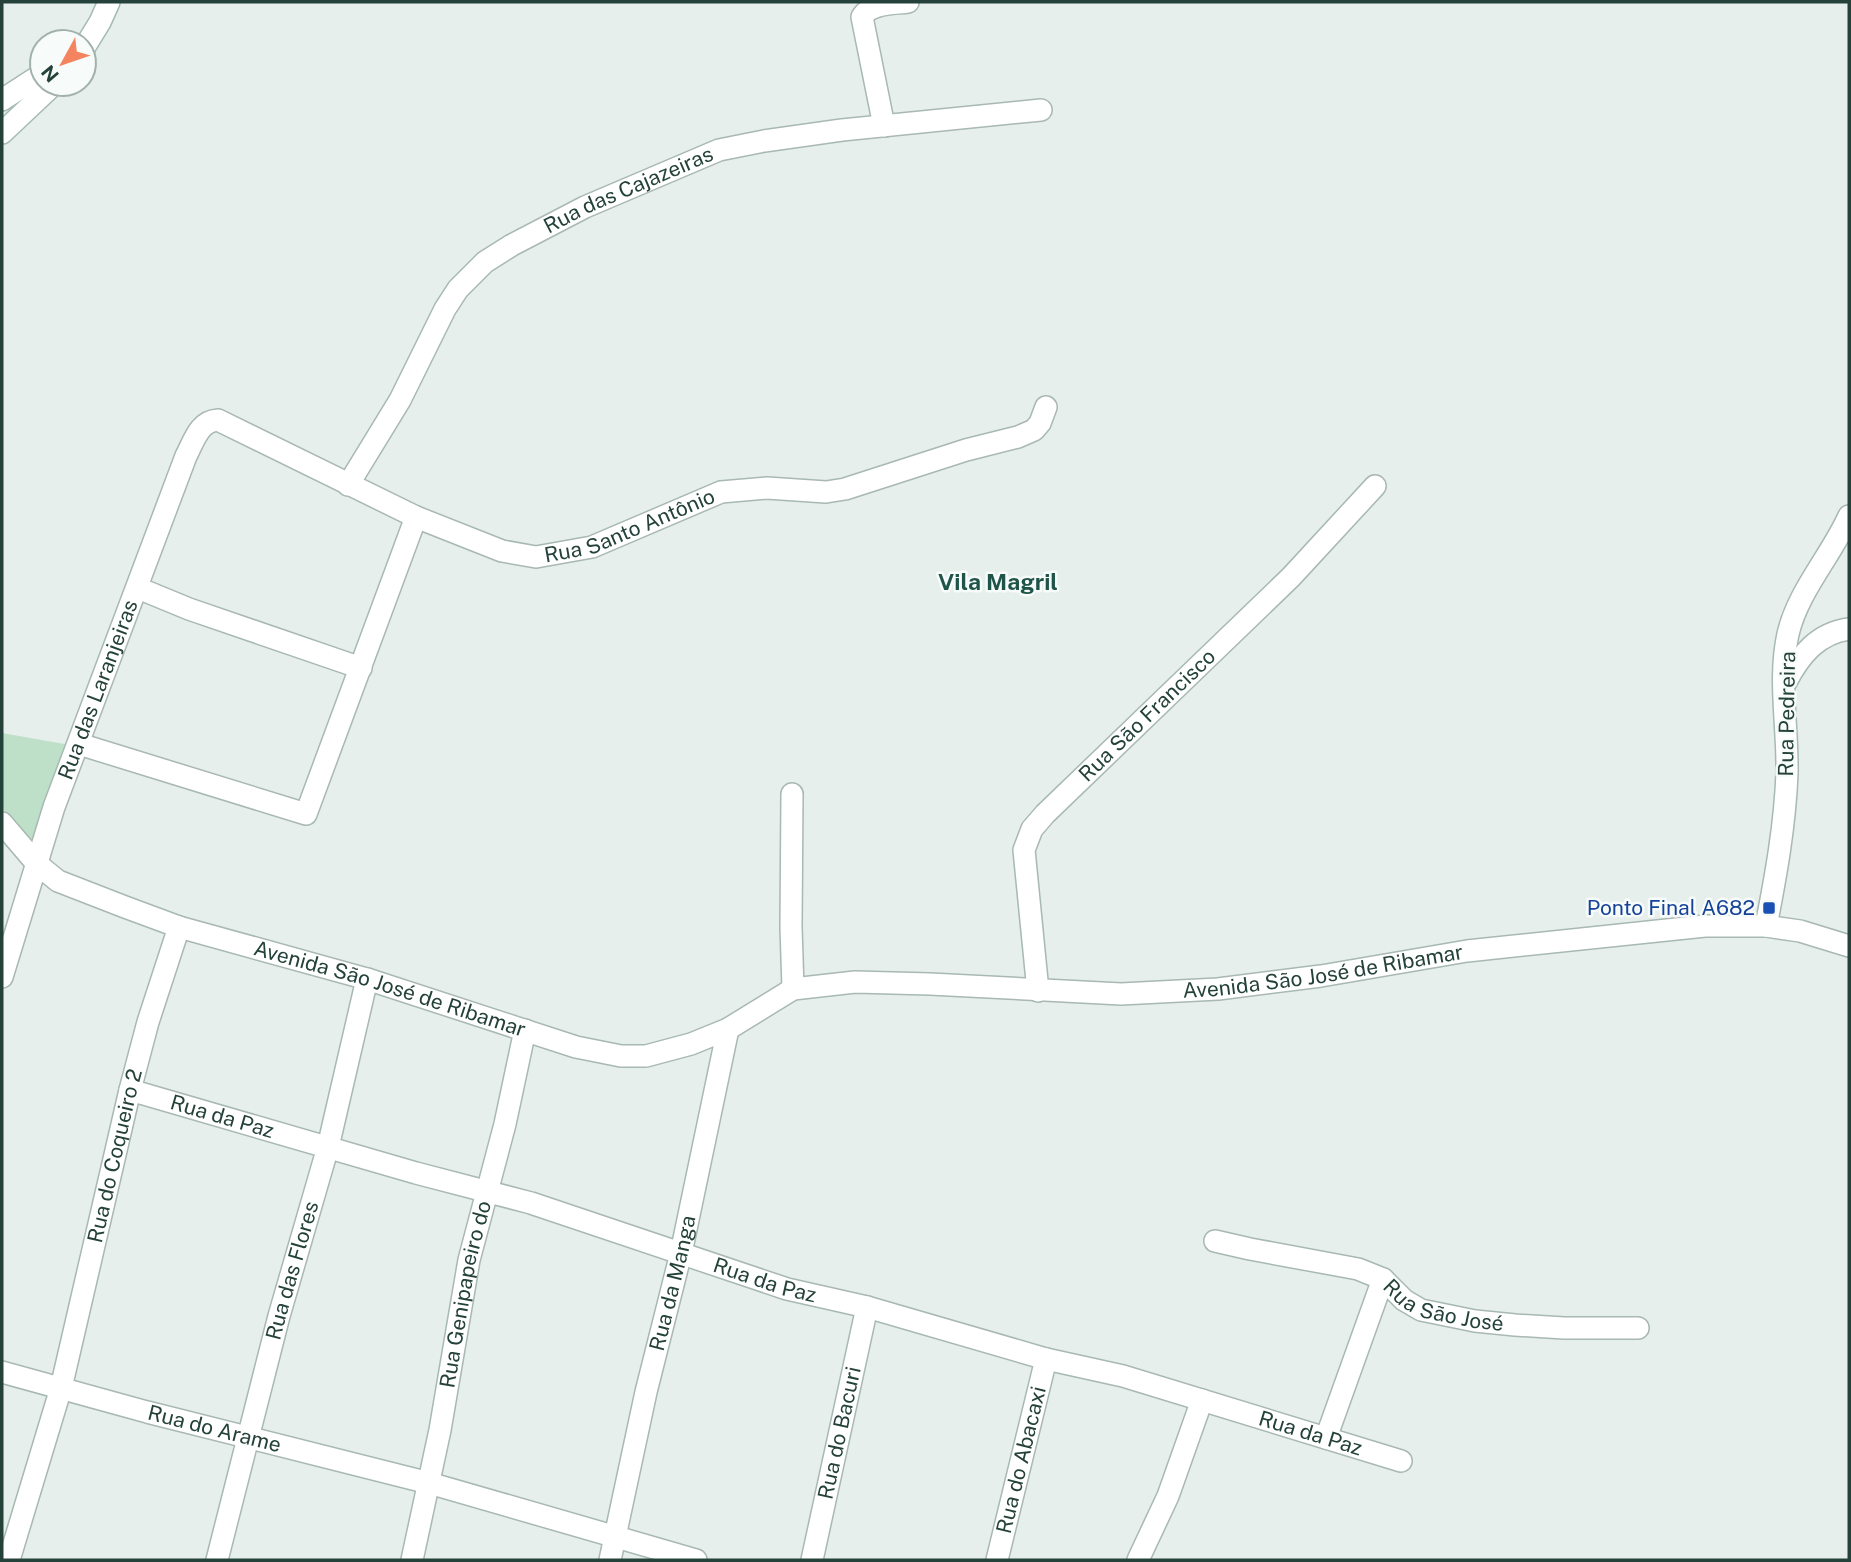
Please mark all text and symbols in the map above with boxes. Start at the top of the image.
north arrow [28,28,98,98]
text: N [37,61,63,87]
street label: Rua das Cajazeiras [539,141,717,238]
street label: Rua Santo Antônio [542,483,718,567]
district label: Vila Magril [938,568,1058,595]
street label: Rua das Laranjeiras [52,596,143,783]
street label: Rua São Francisco [1073,644,1220,787]
street label: Rua Pedreira [1773,651,1800,777]
place label: Ponto Final A682 [1587,895,1755,920]
marker: Ponto Final A682 [1761,900,1777,916]
street label: Avenida São José de Ribamar [251,935,529,1042]
street label: Avenida São José de Ribamar [1182,939,1465,1003]
street label: Rua do Coqueiro 2 [82,1066,147,1245]
street label: Rua da Paz [168,1089,277,1143]
street label: Rua das Flores [260,1198,324,1343]
street label: Rua Genipapeiro do [434,1198,496,1390]
street label: Rua da Manga [644,1213,701,1353]
street label: Rua da Paz [710,1252,819,1307]
street label: Rua São José [1378,1274,1505,1336]
street label: Rua do Bacuri [813,1364,866,1501]
street label: Rua do Abacaxi [991,1384,1051,1536]
street label: Rua do Arame [145,1400,284,1457]
street label: Rua da Paz [1256,1405,1365,1460]

